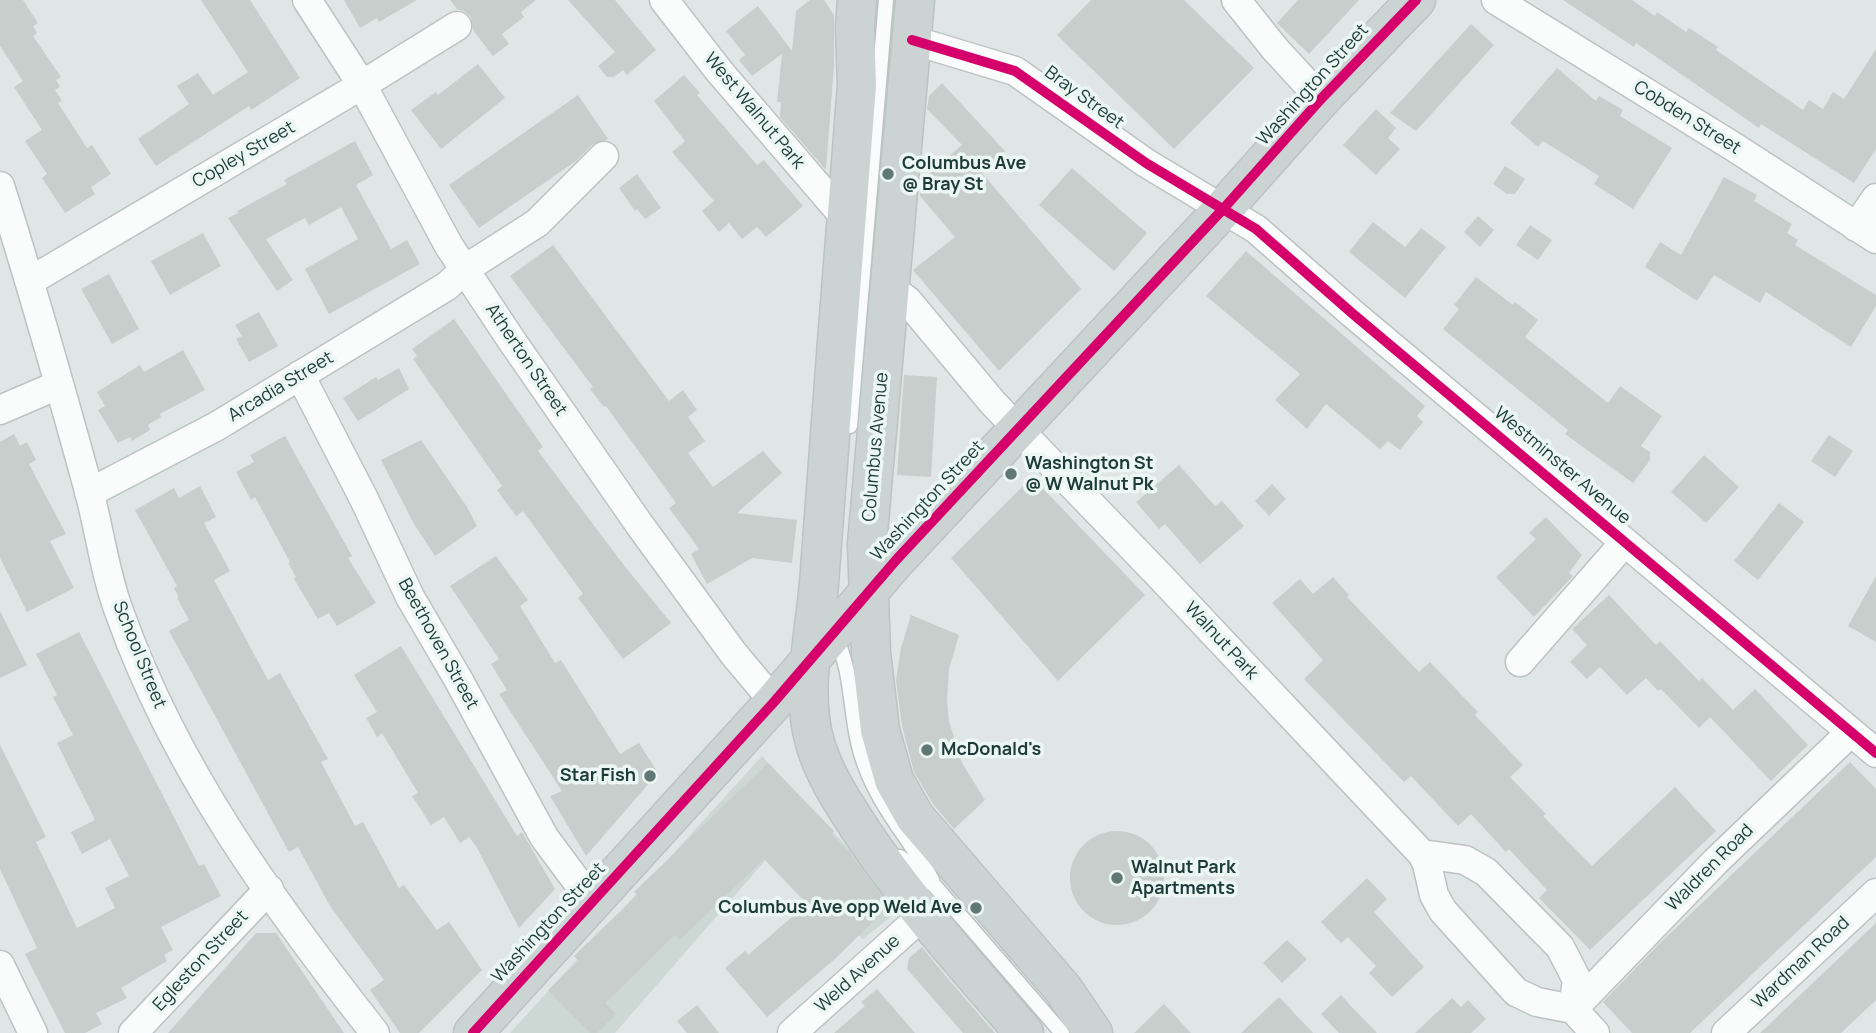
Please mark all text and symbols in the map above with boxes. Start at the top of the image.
street label: Washington Street [1253,20,1373,150]
street label: West Walnut Park [699,49,809,173]
street label: Bray Street [1040,62,1128,134]
street label: Cobden Street [1629,76,1745,160]
street label: Copley Street [189,117,299,193]
place label: Columbus Ave @ Bray St [902,153,1026,196]
marker: Columbus Ave @ Bray St [880,166,896,182]
street label: Atherton Street [481,300,571,420]
street label: Arcadia Street [224,347,338,427]
street label: Columbus Avenue [859,371,893,523]
street label: Westminster Avenue [1489,403,1635,529]
street label: Washington Street [867,436,989,566]
place label: Washington St @ W Walnut Pk [1025,453,1153,496]
marker: Washington St @ W Walnut Pk [1003,466,1019,482]
street label: Beethoven Street [393,575,483,713]
street label: School Street [108,598,170,712]
street label: Walnut Park [1180,598,1262,684]
place label: McDonald's [941,739,1041,761]
marker: McDonald's [919,742,935,758]
place label: Star Fish [560,765,636,787]
marker: Star Fish [642,768,658,784]
street label: Waldren Road [1662,820,1758,916]
place label: Walnut Park Apartments [1131,857,1236,900]
street label: Washington Street [488,858,610,988]
marker: Walnut Park Apartments [1109,870,1125,886]
place label: Columbus Ave opp Weld Ave [718,897,962,919]
marker: Columbus Ave opp Weld Ave [968,900,984,916]
street label: Egleston Street [149,906,253,1016]
street label: Wardman Road [1748,912,1854,1014]
street label: Weld Avenue [811,930,905,1018]

